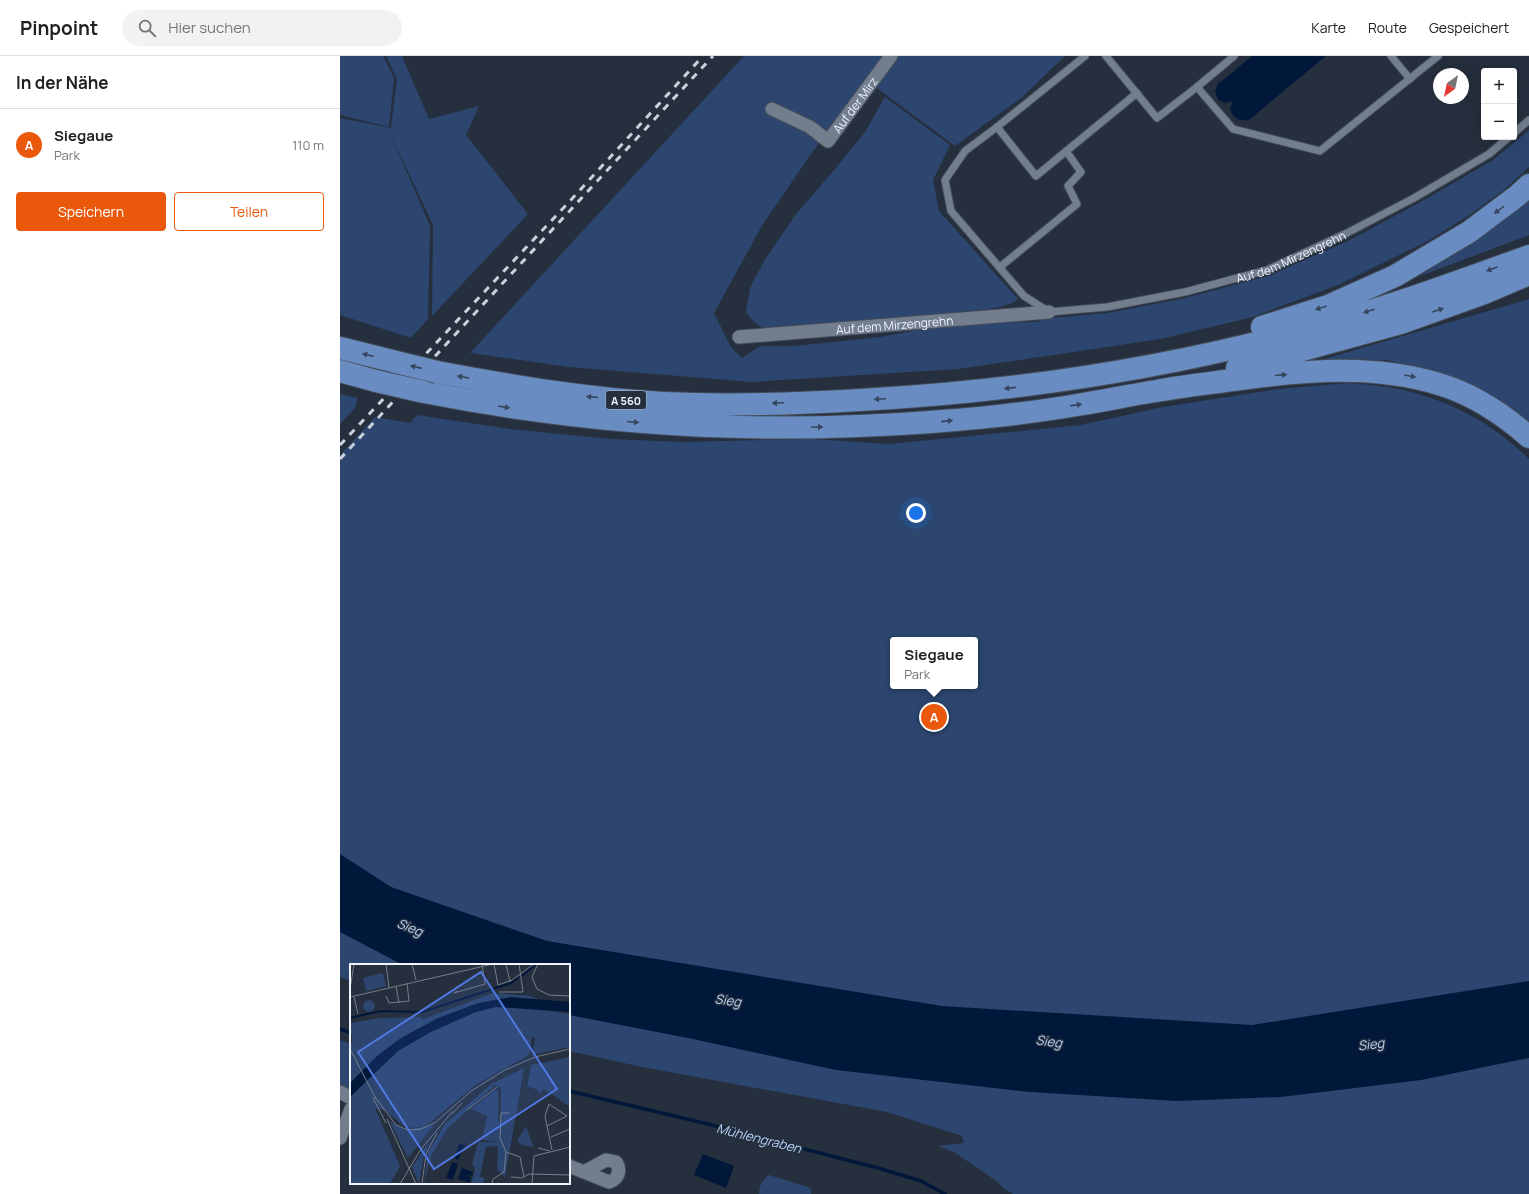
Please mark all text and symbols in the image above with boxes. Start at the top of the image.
search box [122,10,402,46]
text: Pinpoint [20,15,98,41]
icon: search [136,17,158,39]
text: Hier suchen [168,17,251,38]
text: Karte [1311,18,1346,37]
text: Route [1368,18,1407,37]
text: Gespeichert [1429,18,1509,37]
north arrow [1433,68,1469,104]
map controls [1481,68,1517,140]
button: + [1481,68,1517,104]
text: In der Nähe [16,71,109,94]
street label: Auf der Mirz [828,73,881,136]
button: − [1481,104,1517,140]
text: Siegaue [54,125,113,146]
text: A [25,136,33,154]
text: 110 m [292,136,324,154]
text: Park [54,146,80,164]
button: Speichern [16,192,166,231]
button: Teilen [174,192,324,231]
one-way arrow [1493,206,1504,214]
street label: Auf dem Mirzengrehn [1234,226,1348,287]
one-way arrow [1486,267,1498,273]
one-way arrow [1314,306,1326,312]
one-way arrow [1432,307,1444,313]
one-way arrow [1363,308,1375,314]
street label: Auf dem Mirzengrehn [835,311,954,338]
one-way arrow [362,352,374,358]
one-way arrow [410,364,422,370]
one-way arrow [1275,371,1287,378]
one-way arrow [457,374,470,380]
one-way arrow [1404,374,1416,380]
one-way arrow [1004,384,1016,391]
road number: A 560 [606,391,646,409]
one-way arrow [586,393,598,400]
one-way arrow [873,396,886,402]
one-way arrow [772,400,784,407]
one-way arrow [1070,402,1082,408]
one-way arrow [497,404,510,410]
one-way arrow [941,417,953,424]
one-way arrow [627,419,639,425]
one-way arrow [811,424,824,430]
your location [906,503,926,523]
popup [890,637,978,689]
text: Siegaue [904,644,964,665]
text: Park [904,665,930,683]
pin: A [921,702,947,732]
water label: Sieg [394,914,427,941]
inset map [350,964,570,1184]
water label: Sieg [714,989,743,1011]
water label: Sieg [1035,1030,1064,1052]
water label: Sieg [1357,1033,1386,1055]
water label: Mühlengraben [715,1119,804,1158]

